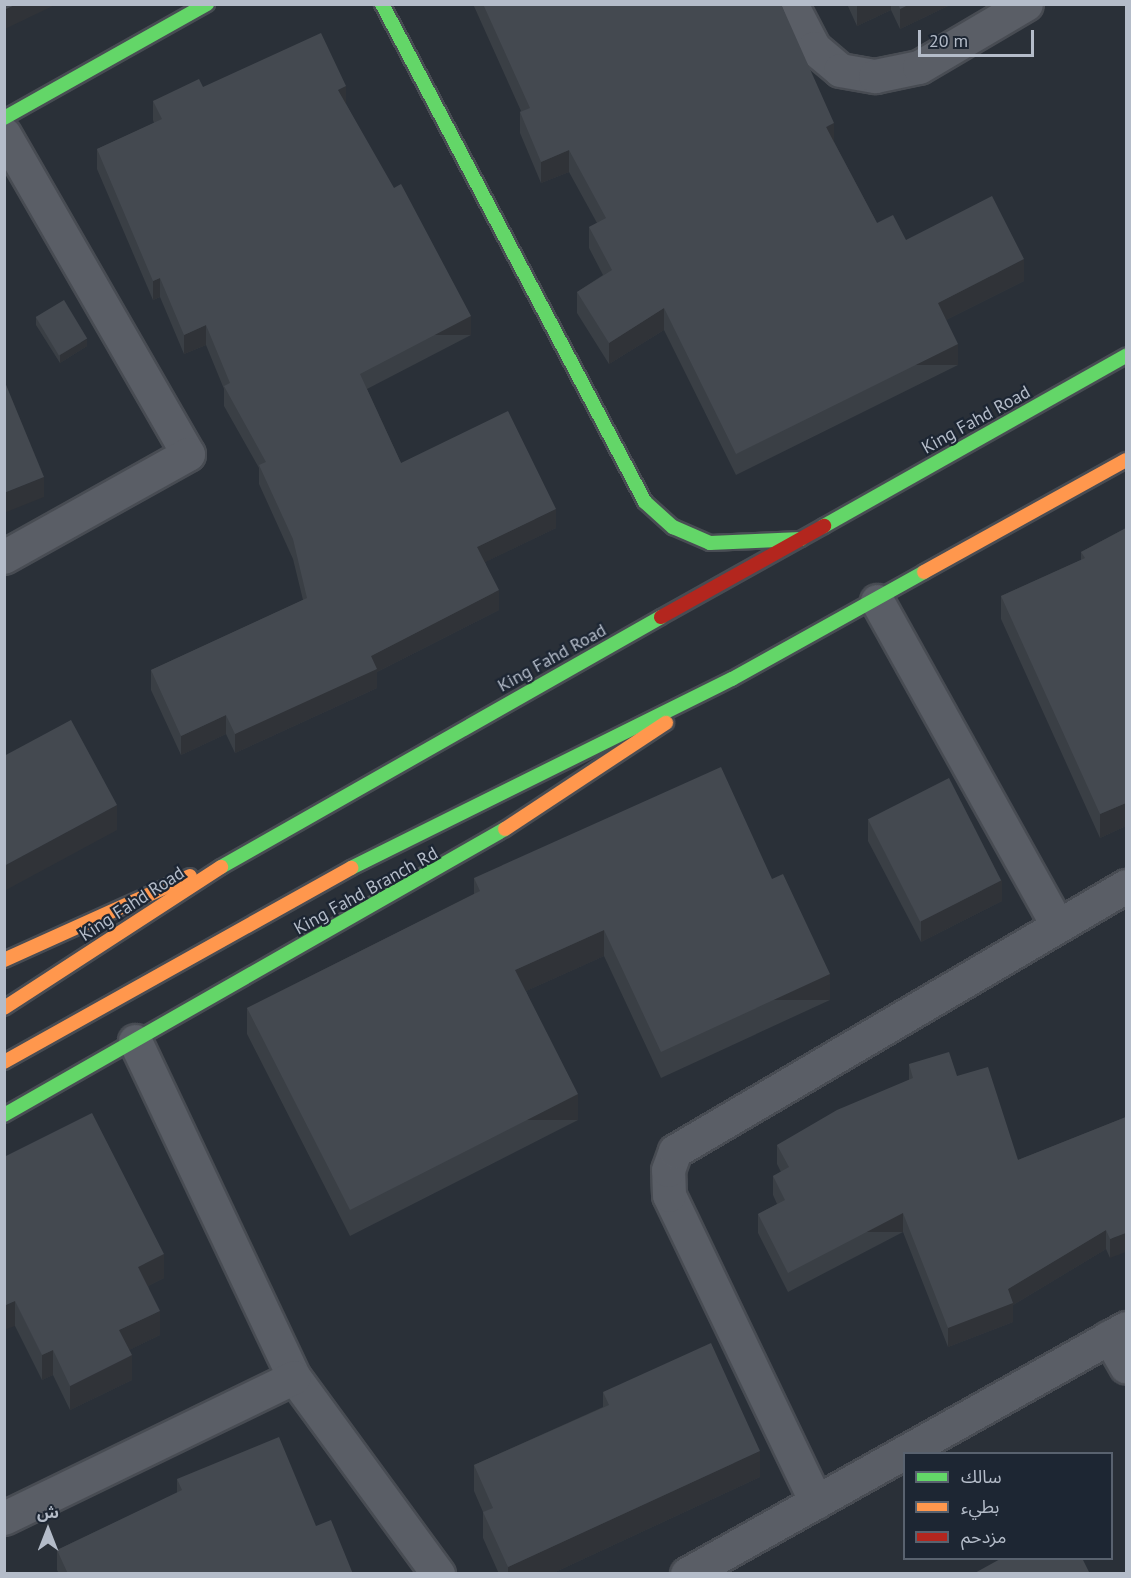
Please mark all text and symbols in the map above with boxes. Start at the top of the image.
scale bar [921,18,1036,56]
text: 20 m [929,29,968,52]
street label: King Fahd Road [918,381,1034,459]
street label: King Fahd Road [494,619,610,697]
street label: King Fahd Branch Rd [290,842,442,940]
street label: King Fahd Road [75,862,189,946]
legend [903,1452,1113,1560]
text: سالك [961,1465,1002,1488]
text: بطيء [961,1495,999,1518]
north arrow [18,1500,78,1560]
text: ش [37,1502,59,1522]
text: مزدحم [961,1525,1006,1548]

